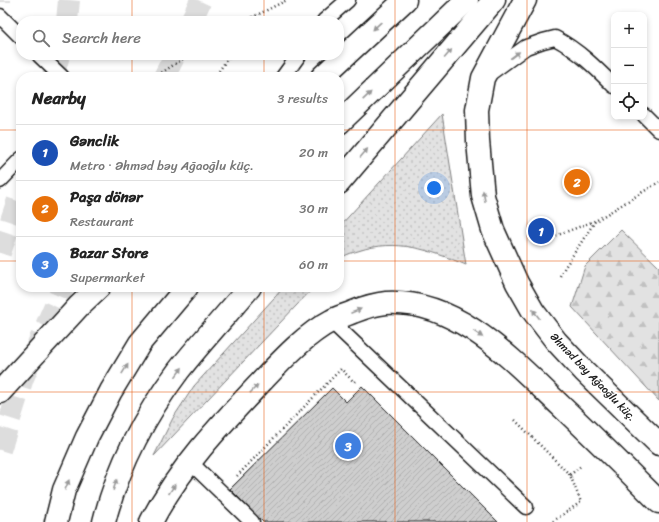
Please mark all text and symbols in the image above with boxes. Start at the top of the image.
map controls [611,12,647,120]
button: + [611,12,647,48]
search box [16,16,344,60]
one-way arrow [372,22,382,31]
text: Search here [62,25,141,51]
icon: search [30,27,52,49]
button: − [611,48,647,84]
one-way arrow [444,49,453,59]
one-way arrow [510,51,520,59]
text: Nearby [32,83,86,113]
button: locate [611,84,647,120]
text: 3 results [277,87,328,110]
one-way arrow [362,91,372,101]
text: Gənclik [70,128,119,154]
text: 1 [42,141,48,164]
text: 20 m [299,141,328,164]
one-way arrow [360,148,369,158]
text: Metro · Əhməd bəy Ağaoğlu küç. [70,154,254,177]
pin: 2 [564,167,590,197]
your location [424,178,444,198]
text: Paşa dönər [70,184,142,210]
one-way arrow [481,190,487,202]
text: 2 [41,197,49,220]
text: 30 m [299,197,328,220]
text: Restaurant [70,210,134,233]
pin: 1 [528,216,554,246]
text: Bazar Store [70,240,148,266]
text: 3 [41,253,49,276]
text: 60 m [299,253,328,276]
text: Supermarket [70,266,145,289]
one-way arrow [351,307,363,313]
one-way arrow [532,309,540,320]
street label: Əhməd bəy Ağaoğlu küç. [545,328,641,426]
one-way arrow [473,330,484,338]
one-way arrow [121,363,129,374]
one-way arrow [174,366,183,377]
one-way arrow [250,384,259,394]
pin: 3 [335,431,361,461]
one-way arrow [64,478,70,490]
one-way arrow [113,478,119,490]
one-way arrow [168,484,176,494]

